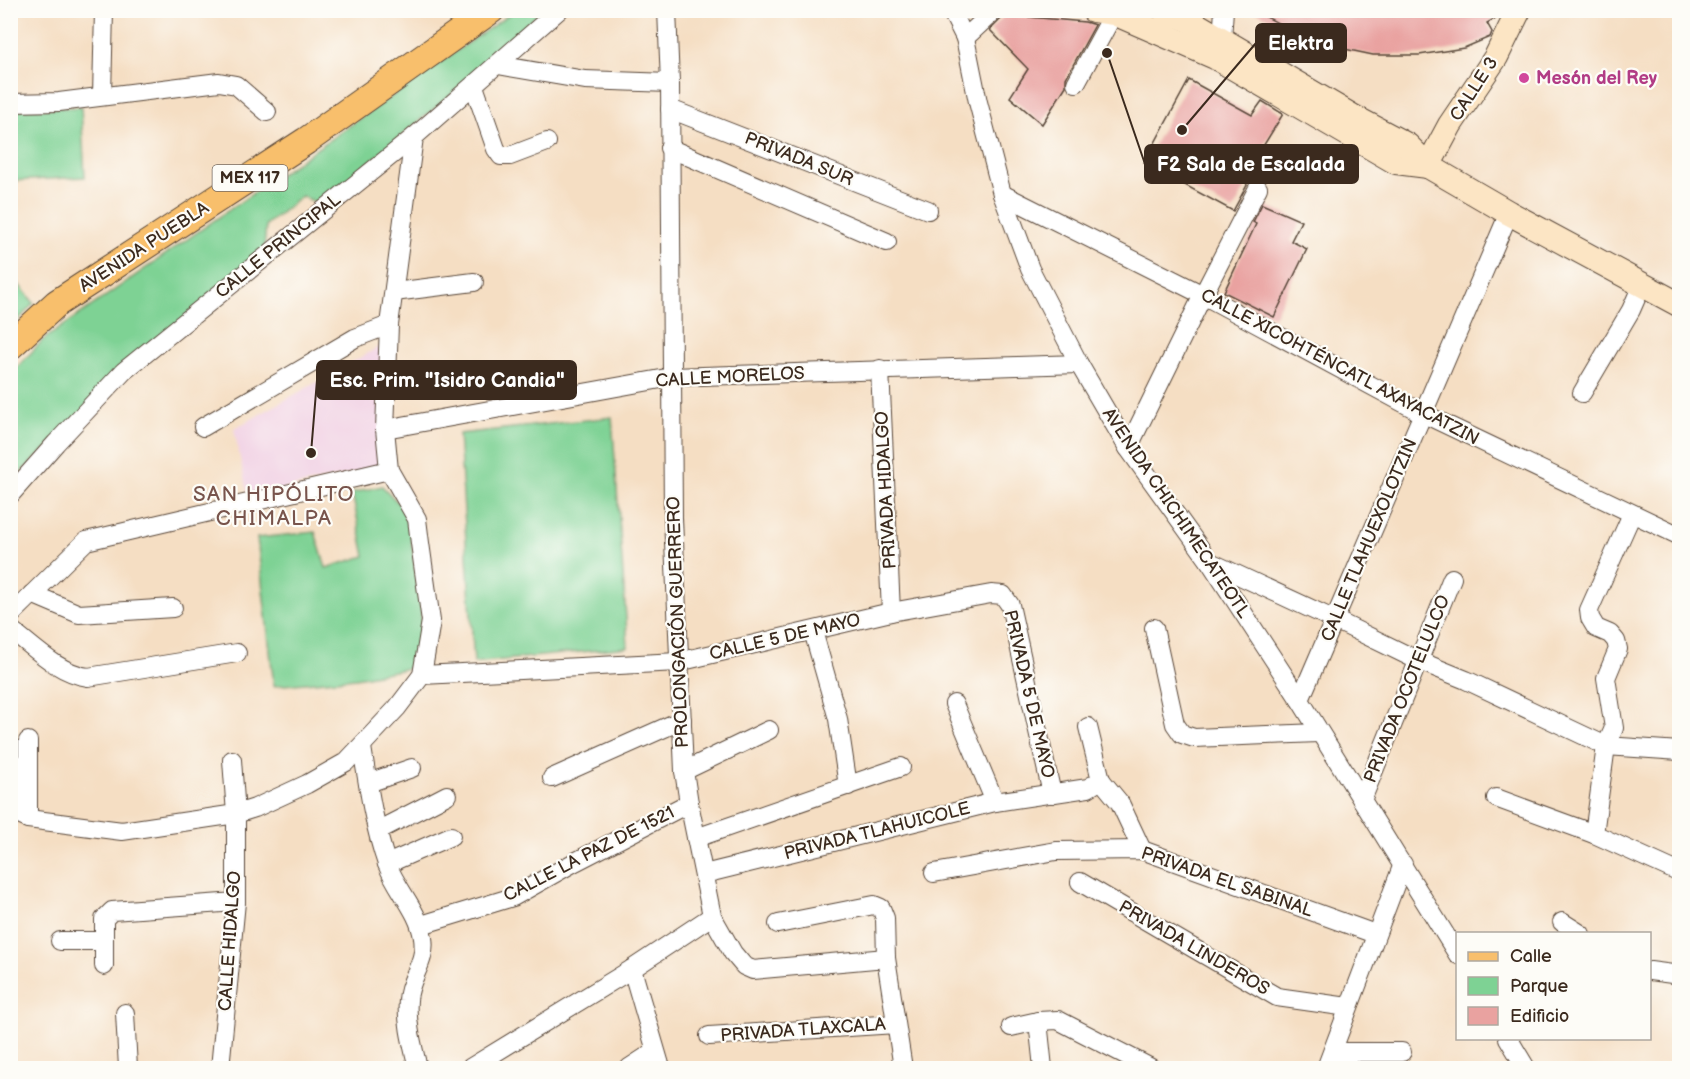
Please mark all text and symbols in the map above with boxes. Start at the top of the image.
callout: Elektra [1256,24,1346,62]
text: Elektra [1268,32,1334,56]
street label: CALLE 3 [1446,53,1502,125]
place label: Mesón del Rey [1536,68,1658,89]
marker: Mesón del Rey [1517,71,1531,85]
street label: PRIVADA SUR [742,128,857,190]
callout: F2 Sala de Escalada [1145,145,1358,183]
text: F2 Sala de Escalada [1157,153,1345,177]
road number: MEX 117 [212,165,288,191]
street label: CALLE PRINCIPAL [211,189,345,303]
street label: AVENIDA PUEBLA [75,197,213,297]
street label: CALLE XICOHTÉNCATL AXAYACATZIN [1197,283,1484,450]
callout: Esc. Prim. "Isidro Candia" [317,361,576,399]
street label: CALLE MORELOS [655,363,805,391]
text: Esc. Prim. "Isidro Candia" [329,369,565,393]
street label: AVENIDA CHICHIMECATEOTL [1098,404,1255,622]
street label: PRIVADA HIDALGO [871,410,901,570]
street label: CALLE TLAHUEXOLOTZIN [1317,435,1421,645]
district label: SAN HIPÓLITO CHIMALPA [193,482,355,531]
street label: PROLONGACIÓN GUERRERO [661,496,693,748]
street label: PRIVADA OCOTELULCO [1360,592,1454,786]
street label: PRIVADA 5 DE MAYO [999,608,1059,780]
street label: CALLE 5 DE MAYO [707,609,863,665]
street label: PRIVADA TLAHUICOLE [782,798,972,864]
street label: CALLE LA PAZ DE 1521 [500,802,678,906]
street label: PRIVADA EL SABINAL [1138,843,1316,921]
street label: CALLE HIDALGO [215,870,245,1012]
street label: PRIVADA LINDEROS [1115,896,1273,1000]
legend [1456,932,1651,1040]
text: Calle [1510,946,1552,967]
text: Parque [1510,976,1568,997]
text: Edificio [1510,1006,1569,1027]
street label: PRIVADA TLAXCALA [720,1014,886,1046]

